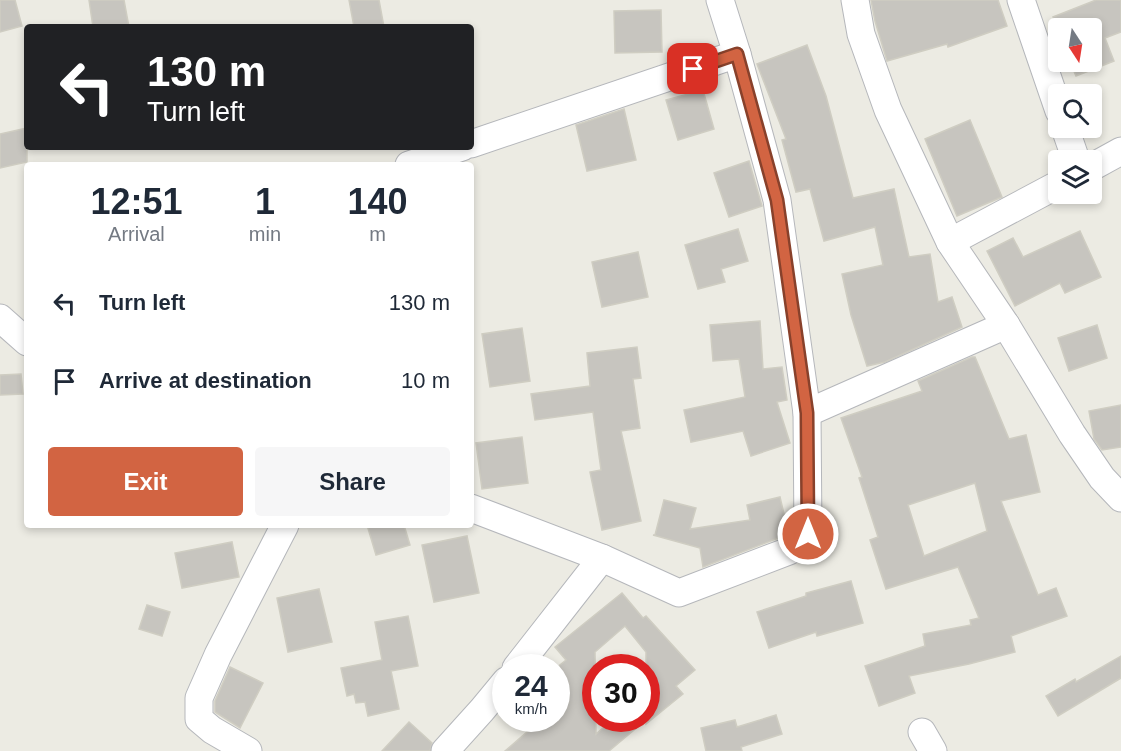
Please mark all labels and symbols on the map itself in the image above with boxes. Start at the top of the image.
north arrow [1048,18,1102,72]
pin [667,43,718,94]
position arrow [776,502,840,566]
speed limit sign: 30 [582,654,660,732]

